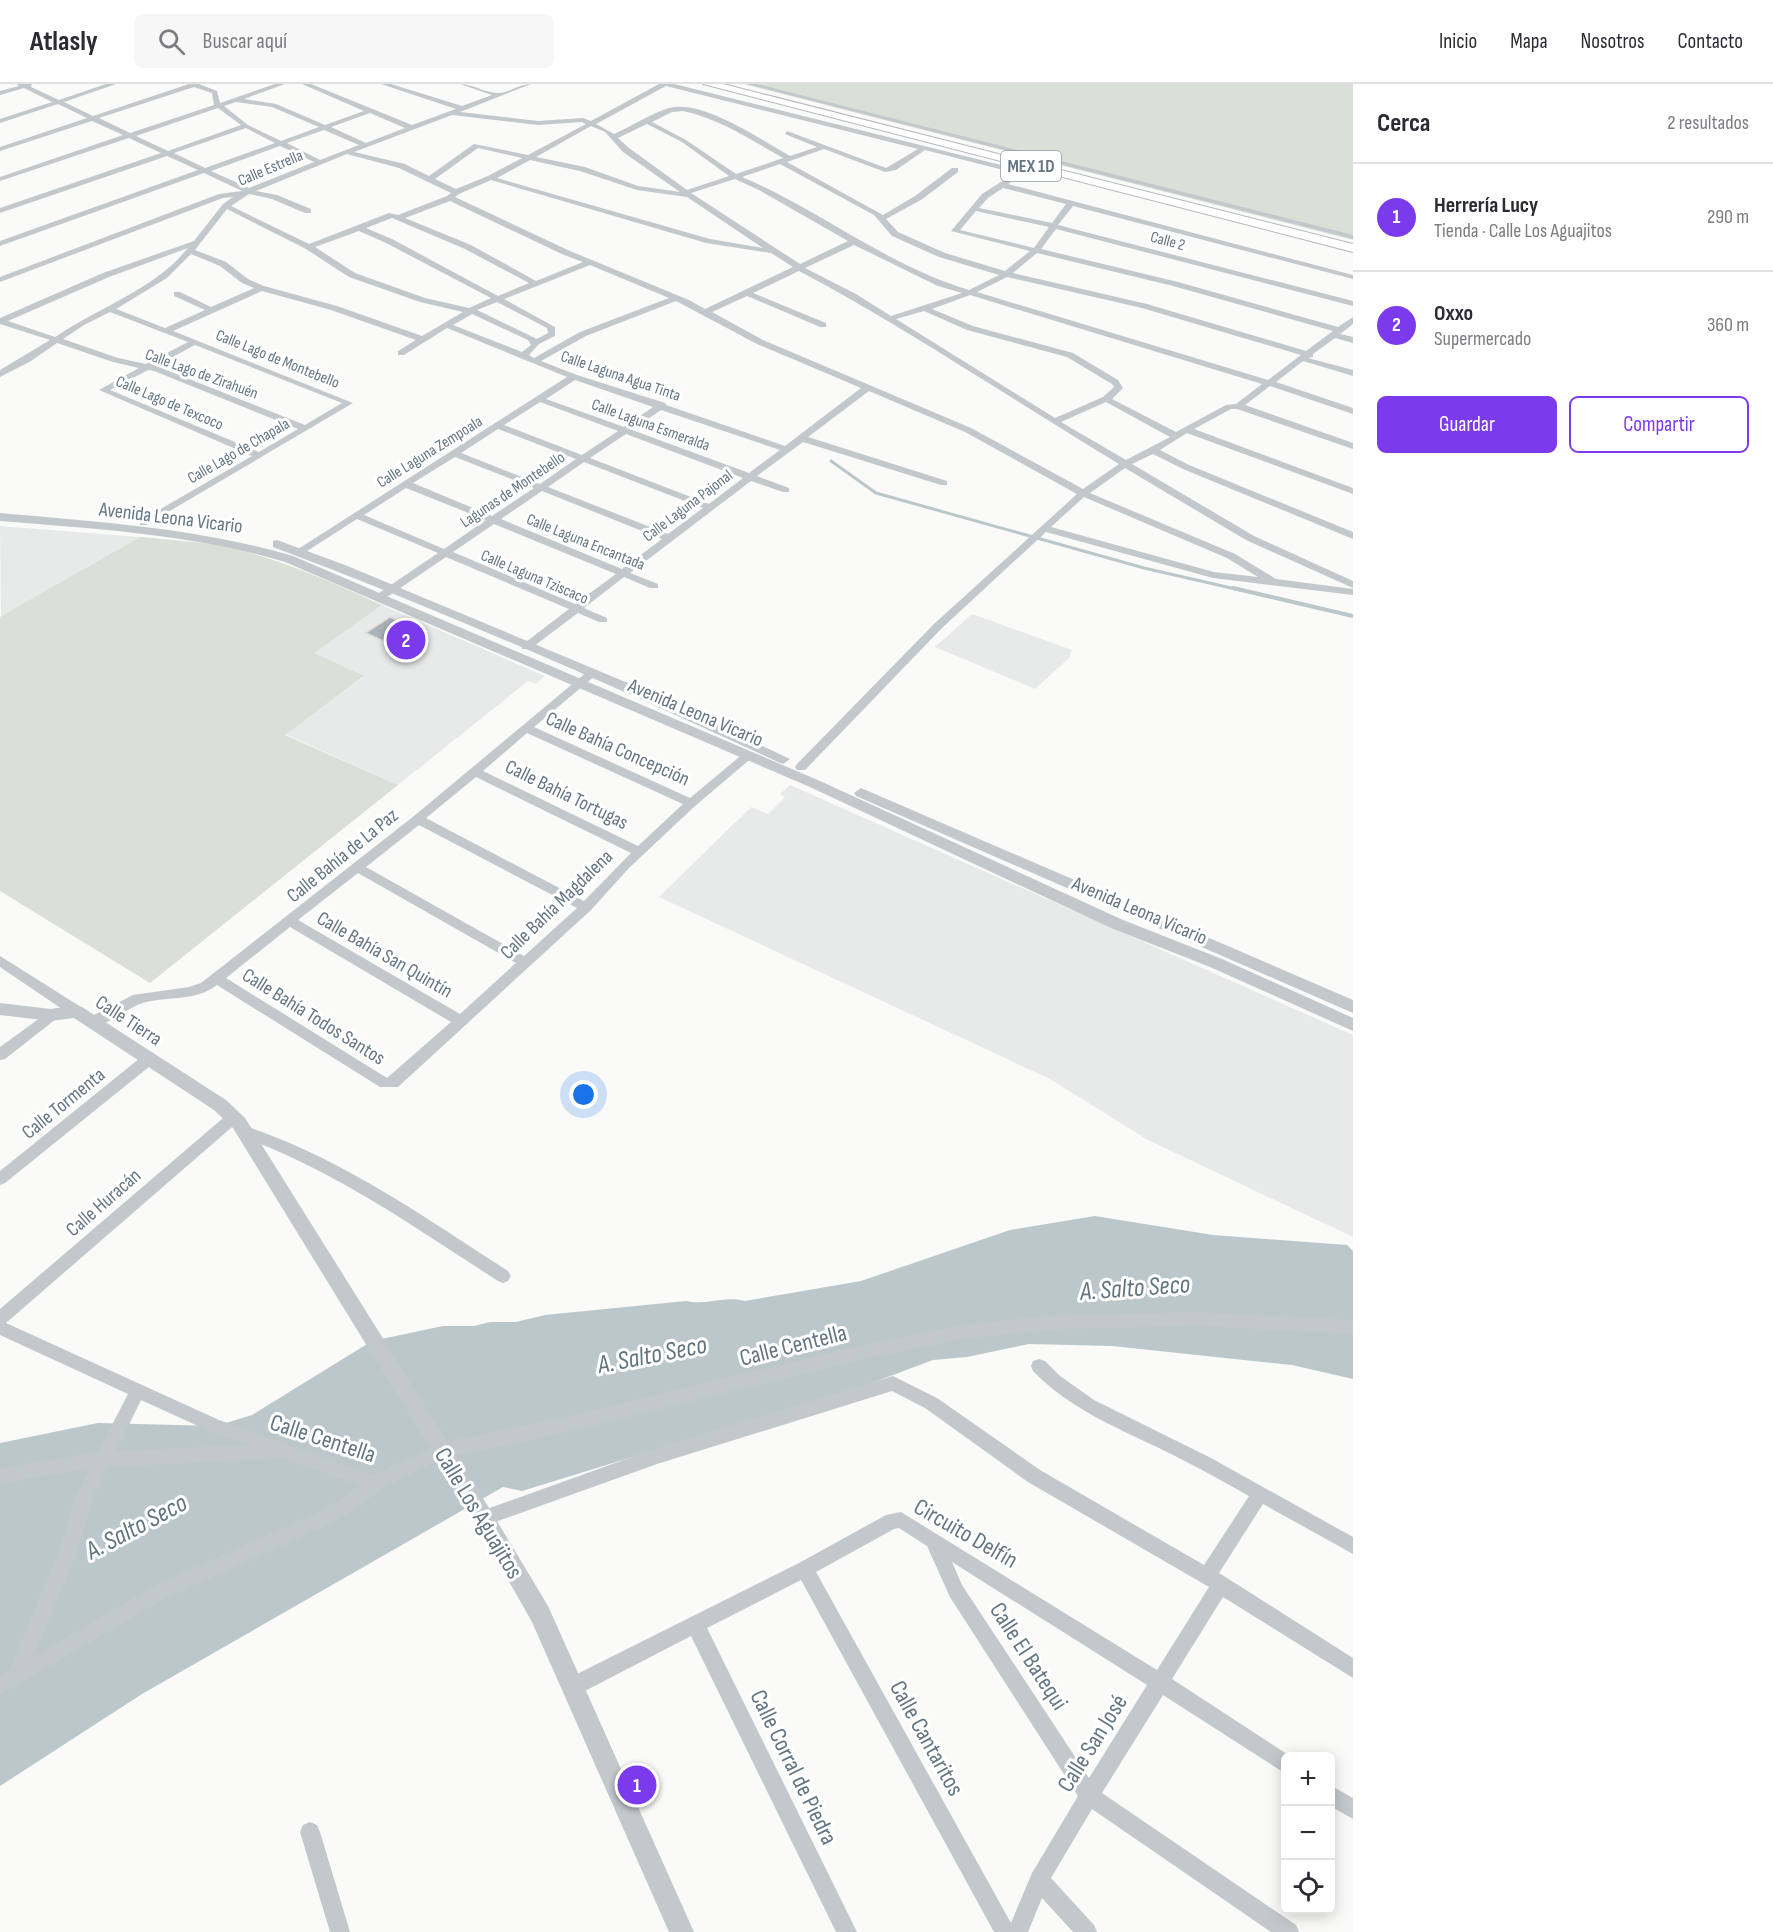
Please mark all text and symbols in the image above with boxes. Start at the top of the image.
search box [134,14,554,68]
text: Atlasly [30,25,98,58]
icon: search [155,25,188,58]
text: Buscar aquí [203,28,287,55]
text: Inicio [1439,29,1477,54]
text: Mapa [1510,29,1548,54]
text: Nosotros [1581,29,1645,54]
text: Contacto [1678,29,1743,54]
text: Cerca [1377,108,1430,139]
text: 2 resultados [1667,111,1749,135]
street label: Calle Estrella [235,146,306,191]
road number: MEX 1D [1001,151,1061,181]
text: Herrería Lucy [1434,192,1538,219]
text: 1 [1393,205,1400,229]
text: 290 m [1707,205,1749,229]
text: Tienda · Calle Los Aguajitos [1434,219,1612,243]
street label: Calle 2 [1148,228,1187,255]
text: Oxxo [1434,300,1473,327]
text: 2 [1392,313,1401,337]
text: 360 m [1707,313,1749,337]
street label: Calle Lago de Montebello [213,326,342,393]
text: Supermercado [1434,327,1531,351]
street label: Calle Lago de Zirahuén [142,345,261,404]
street label: Calle Laguna Agua Tinta [558,347,683,406]
street label: Calle Lago de Texcoco [113,372,226,435]
street label: Calle Laguna Esmeralda [589,395,712,456]
button: Guardar [1377,396,1557,453]
button: Compartir [1569,396,1749,453]
street label: Calle Laguna Zempoala [374,412,486,492]
street label: Calle Lago de Chapala [184,414,293,488]
street label: Lagunas de Montebello [457,448,569,532]
street label: Calle Laguna Pajonal [639,466,737,546]
street label: Avenida Leona Vicario [97,497,244,539]
street label: Calle Laguna Encantada [524,510,647,575]
street label: Calle Laguna Tziscaco [478,546,591,609]
pin: 2 [386,618,426,662]
street label: Avenida Leona Vicario [624,673,767,752]
street label: Calle Bahía Concepción [542,706,693,791]
street label: Calle Bahía Tortugas [501,755,632,835]
street label: Calle Bahía de La Paz [282,804,403,908]
street label: Calle Bahía Magdalena [495,845,618,964]
street label: Avenida Leona Vicario [1068,871,1211,950]
street label: Calle Bahía San Quintín [312,906,457,1003]
street label: Calle Bahía Todos Santos [238,963,389,1070]
street label: Calle Tierra [91,990,166,1051]
street label: Calle Tormenta [17,1063,110,1145]
your location [569,1080,598,1109]
street label: Calle Huracán [61,1164,146,1242]
water label: A. Salto Seco [1078,1269,1192,1308]
street label: Calle Centella [737,1318,850,1373]
water label: A. Salto Seco [594,1330,710,1381]
street label: Calle Centella [266,1408,379,1469]
street label: Calle Los Aguajitos [428,1442,529,1584]
water label: A. Salto Seco [80,1488,193,1567]
street label: Circuito Delfín [909,1492,1023,1575]
street label: Calle El Batequi [983,1597,1074,1715]
street label: Calle Cantaritos [883,1676,970,1801]
street label: Calle Corral de Piedra [744,1685,844,1849]
street label: Calle San José [1051,1689,1134,1797]
map controls [1281,1752,1335,1914]
button: + [1281,1752,1335,1806]
pin: 1 [618,1762,656,1808]
button: − [1281,1806,1335,1860]
button: locate [1281,1860,1335,1914]

